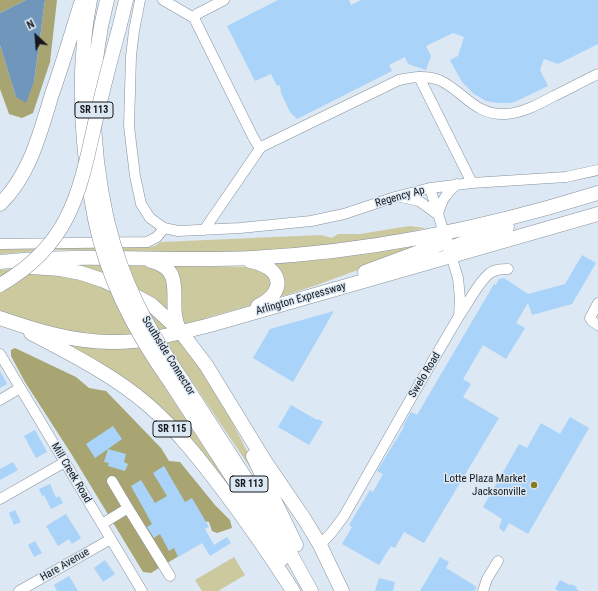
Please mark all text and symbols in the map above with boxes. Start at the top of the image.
north arrow [16,16,56,56]
text: N [25,17,36,32]
road number: SR 113 [75,102,113,118]
street label: Regency Ap [374,184,426,210]
street label: Arlington Expressway [254,280,348,318]
street label: Southside Connector [138,314,198,398]
street label: Swelo Road [406,350,444,400]
road number: SR 115 [153,421,191,437]
street label: Mill Creek Road [48,441,94,505]
place label: Lotte Plaza Market Jacksonville [444,472,526,498]
road number: SR 113 [230,476,268,492]
marker: Lotte Plaza Market Jacksonville [529,480,539,490]
street label: Hare Avenue [38,546,92,584]

